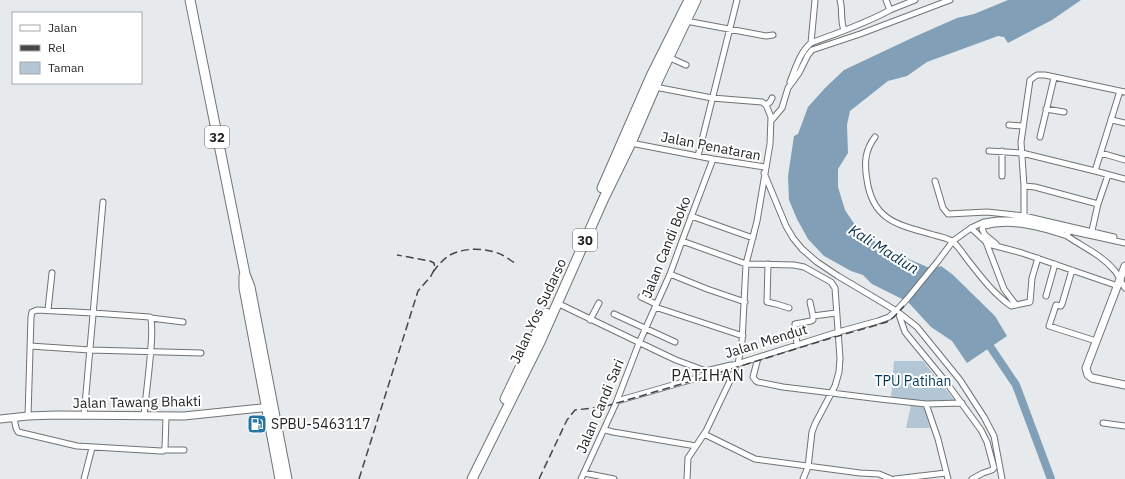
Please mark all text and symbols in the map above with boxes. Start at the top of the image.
legend [12,12,142,84]
text: Jalan [48,20,77,35]
text: Rel [48,40,65,55]
text: Taman [48,60,84,75]
road number: 32 [205,126,229,148]
street label: Jalan Penataran [660,127,762,165]
street label: Jalan Candi Boko [637,193,695,301]
water label: Kali Madiun [845,220,923,278]
road number: 30 [573,229,597,251]
street label: Jalan Yos Sudarso [506,255,570,367]
street label: Jalan Mendut [723,320,809,362]
street label: Jalan Candi Sari [572,356,628,456]
district label: PATIHAN [671,365,745,385]
park label: TPU Patihan [875,372,951,390]
street label: Jalan Tawang Bhakti [73,392,201,412]
fuel station icon: SPBU-5463117 [246,413,268,435]
place label: SPBU-5463117 [271,415,371,433]

